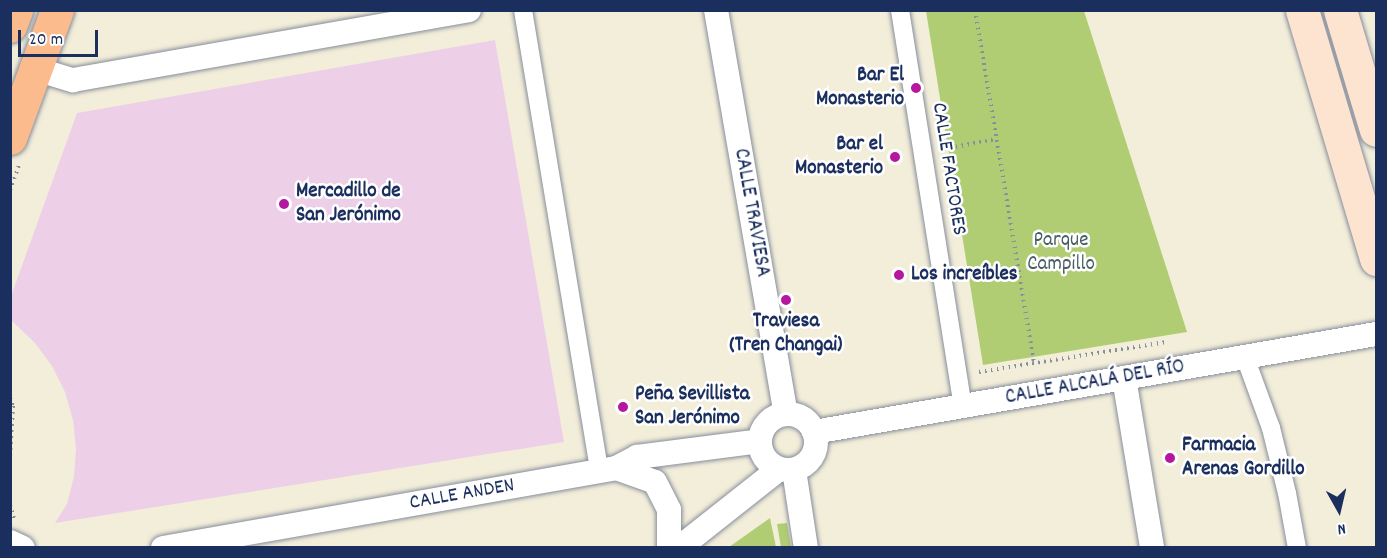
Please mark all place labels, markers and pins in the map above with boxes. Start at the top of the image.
place label: Bar El Monasterio [816,63,904,113]
marker: Bar El Monasterio [909,81,923,95]
place label: Bar el Monasterio [795,132,883,182]
marker: Bar el Monasterio [888,150,902,164]
place label: Mercadillo de San Jerónimo [296,179,401,229]
marker: Mercadillo de San Jerónimo [277,197,291,211]
place label: Los increíbles [911,262,1018,288]
marker: Los increíbles [892,268,906,282]
marker: Traviesa (Tren Changai) [779,293,793,307]
place label: Traviesa (Tren Changai) [730,309,842,359]
place label: Peña Sevillista San Jerónimo [635,382,750,432]
marker: Peña Sevillista San Jerónimo [616,400,630,414]
place label: Farmacia Arenas Gordillo [1182,433,1304,483]
marker: Farmacia Arenas Gordillo [1163,451,1177,465]

